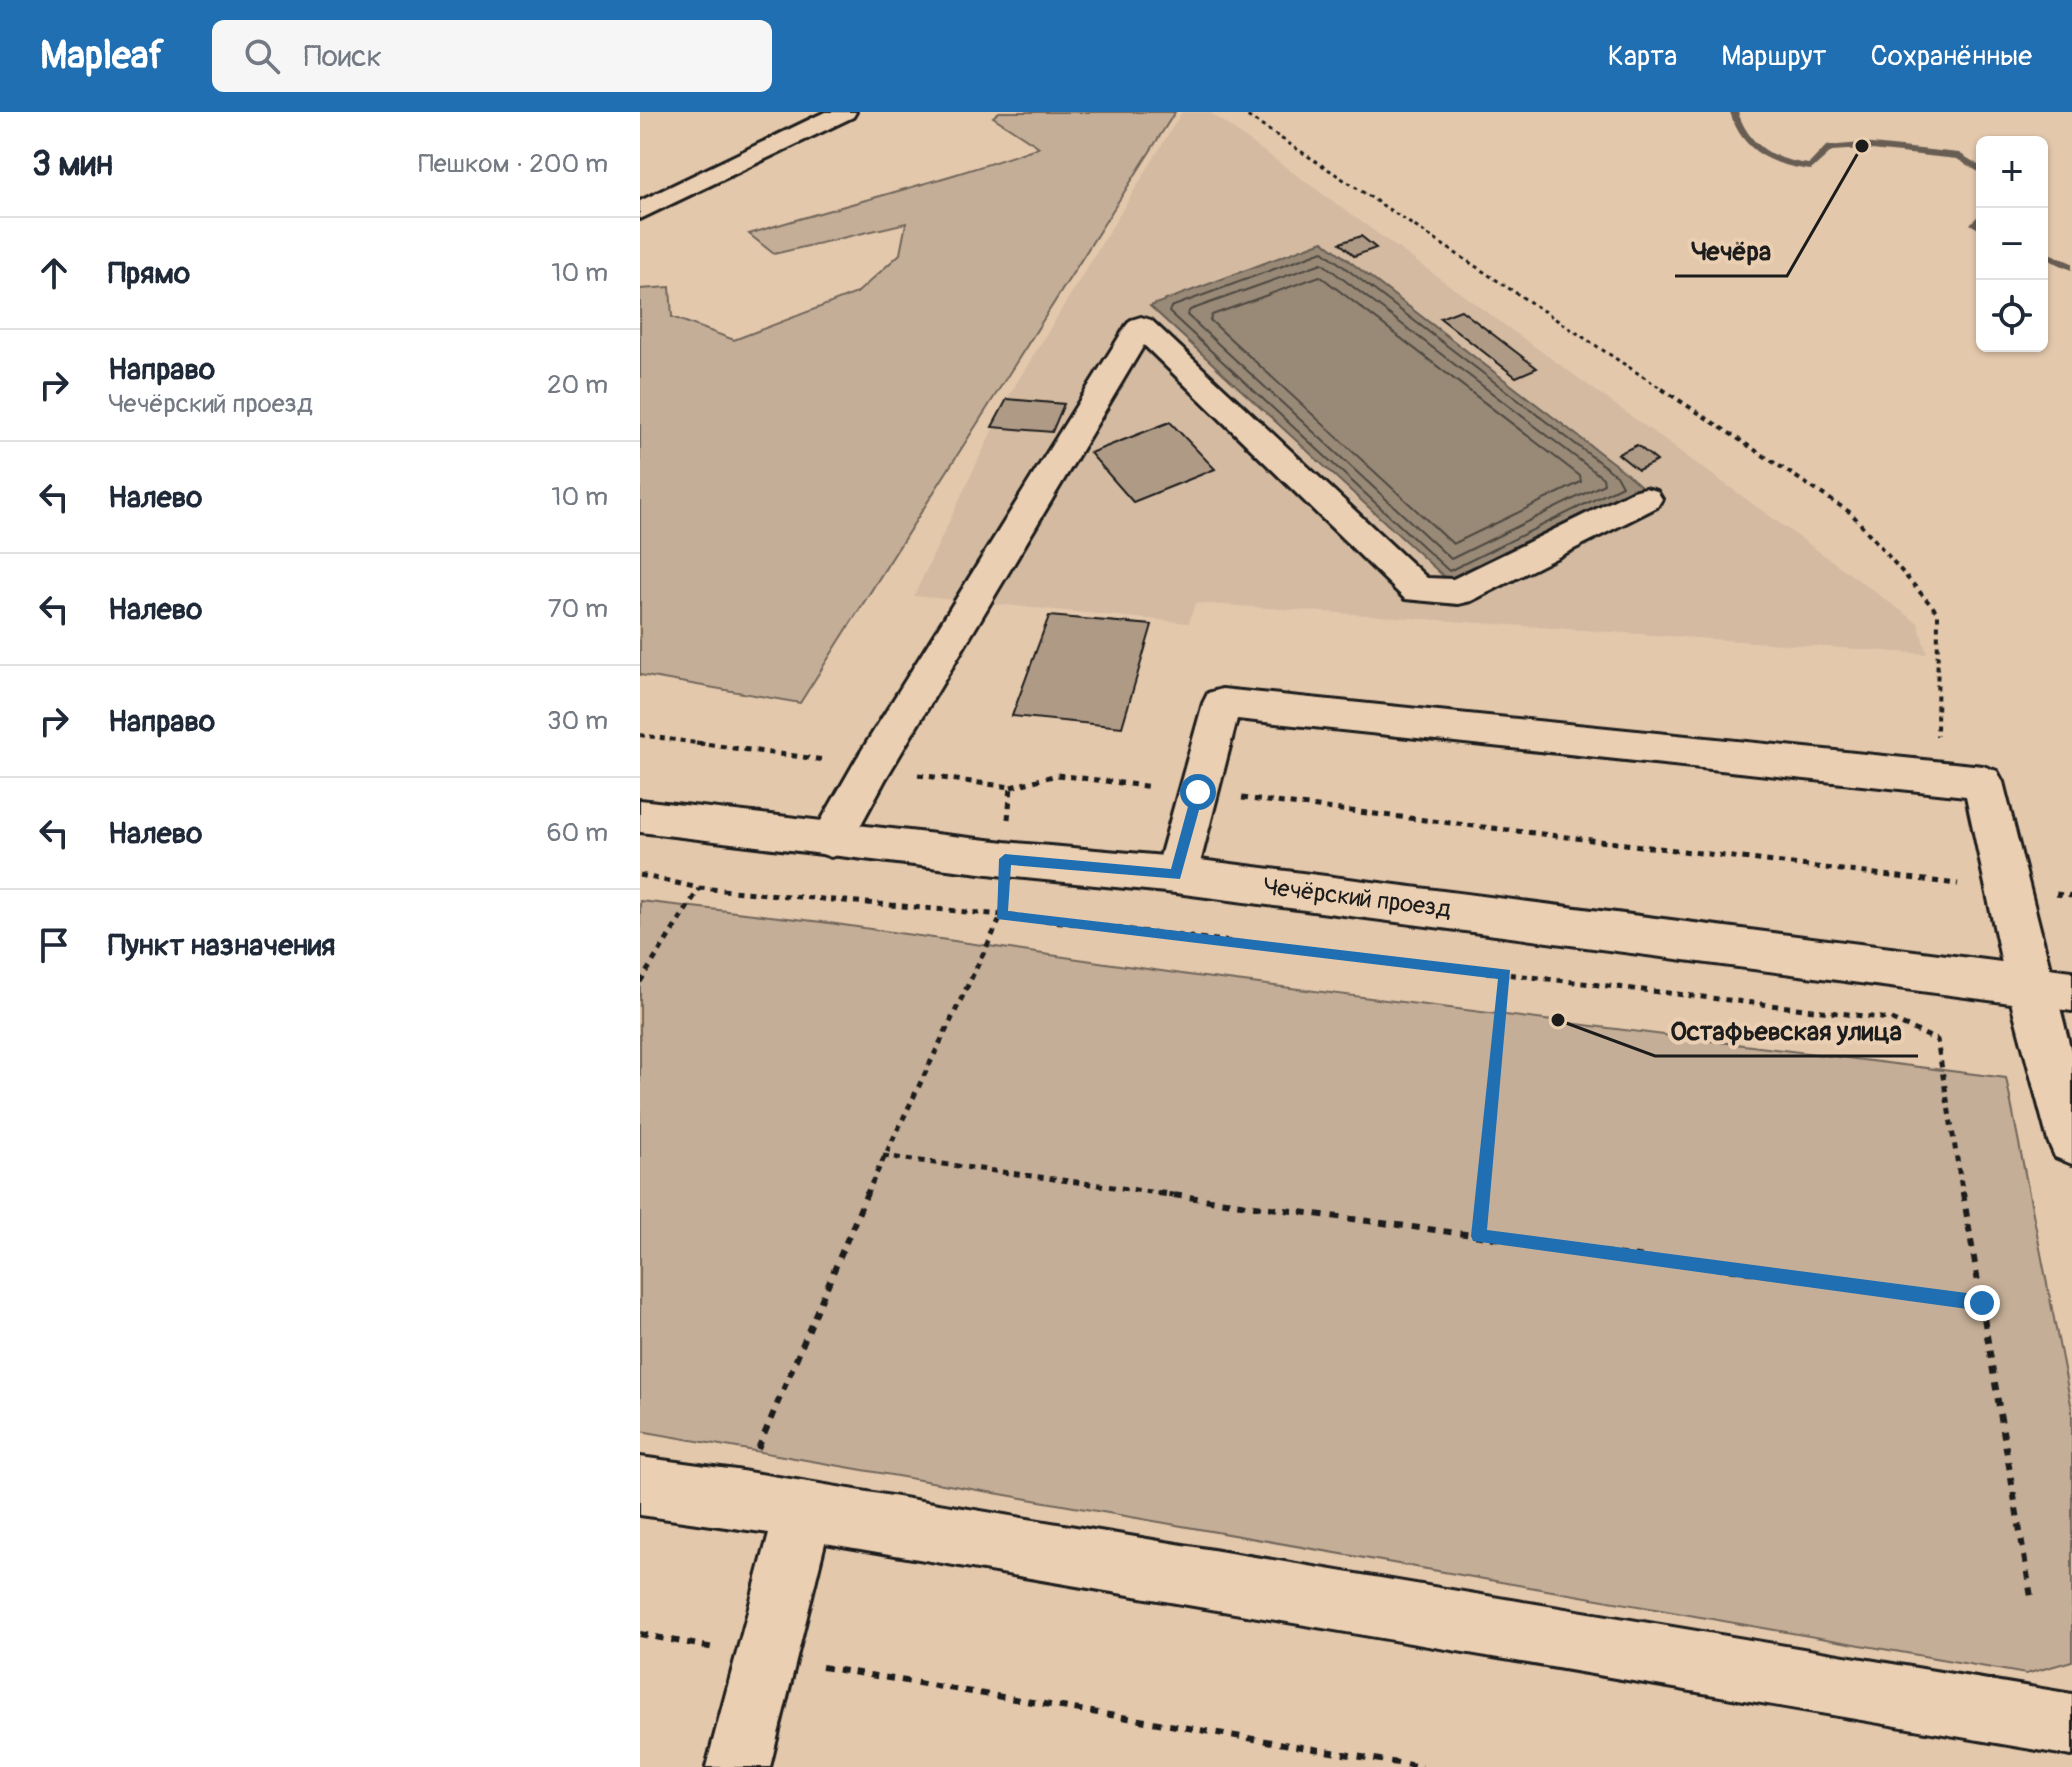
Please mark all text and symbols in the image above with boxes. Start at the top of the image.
search box [212,20,772,92]
text: Mapleaf [40,32,164,80]
icon: search [240,34,284,78]
text: Поиск [304,38,382,75]
text: Карта [1608,39,1677,74]
text: Маршрут [1721,39,1827,74]
text: Сохранённые [1871,39,2032,74]
map controls [1976,136,2048,352]
button: + [1976,136,2048,208]
text: 3 мин [32,143,113,186]
text: Пешком · 200 m [418,148,608,180]
button: − [1976,208,2048,280]
callout: Чечёра [1675,226,1787,276]
text: Чечёра [1691,236,1771,268]
icon: ahead [32,251,76,295]
text: Прямо [108,255,190,292]
text: 10 m [551,257,608,289]
button: locate [1976,280,2048,352]
text: Направо [108,351,215,388]
icon: right [32,363,76,407]
text: 20 m [547,369,608,401]
text: Чечёрский проезд [108,388,313,420]
icon: left [32,475,76,519]
text: Налево [108,479,202,516]
text: 10 m [551,481,608,513]
icon: left [32,587,76,631]
text: Налево [108,591,202,628]
text: 70 m [548,593,608,625]
icon: right [32,699,76,743]
text: Направо [108,703,215,740]
text: 30 m [547,705,608,737]
route start [1180,774,1216,810]
icon: left [32,811,76,855]
text: Налево [108,815,202,852]
text: 60 m [546,817,608,849]
street label: Чечёрский проезд [1262,872,1453,924]
icon: arrive [32,923,76,967]
text: Пункт назначения [108,927,335,964]
callout: Остафьевская улица [1655,1006,1918,1056]
text: Остафьевская улица [1670,1016,1902,1048]
route end [1964,1285,2000,1321]

